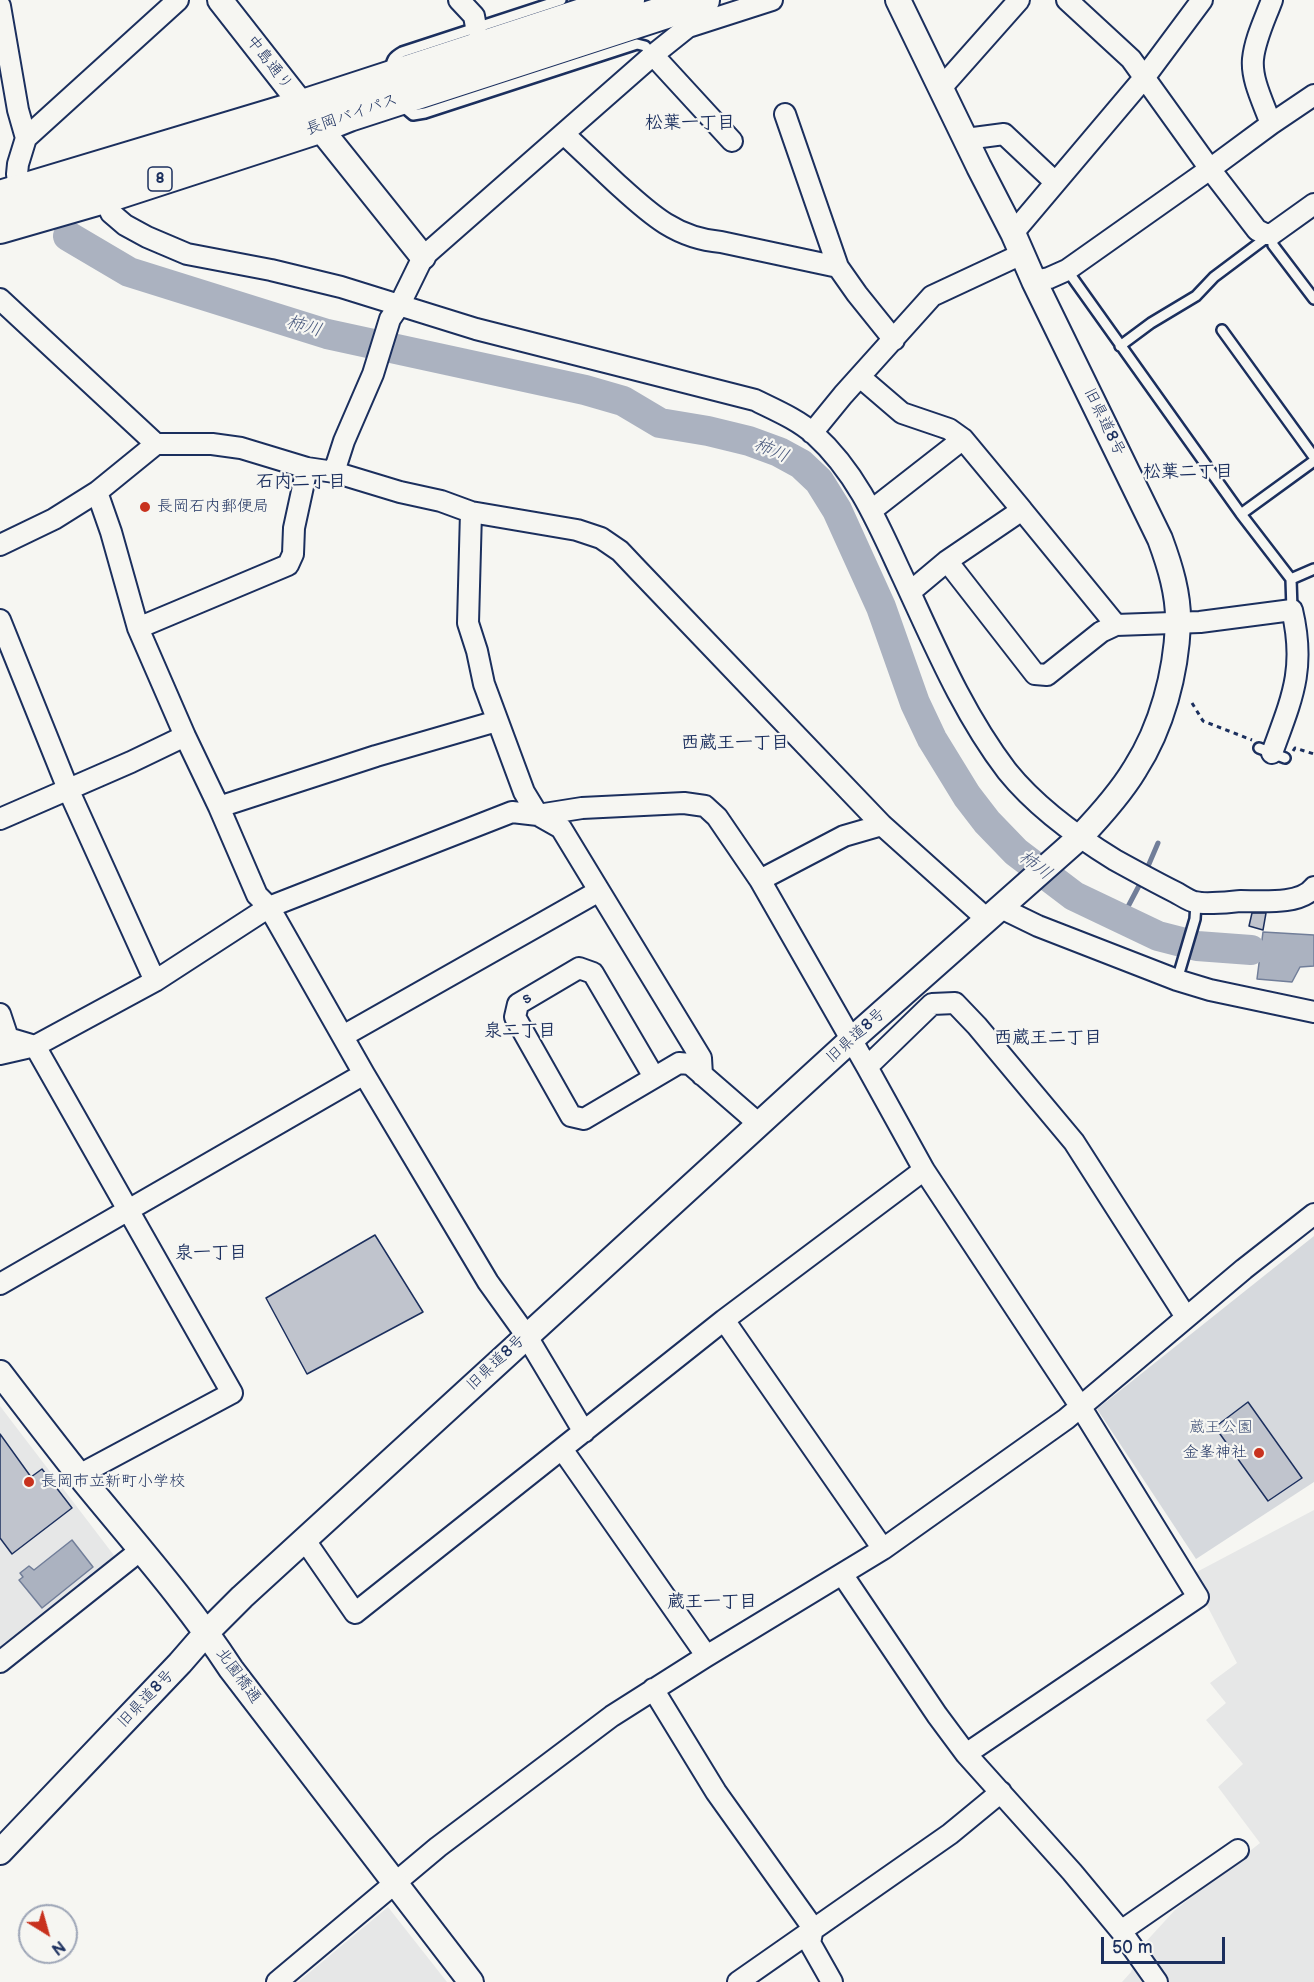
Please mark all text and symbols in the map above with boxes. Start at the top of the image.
street label: 中島通り [242,32,296,94]
street label: 長岡バイパス [303,90,401,140]
district label: 松葉一丁目 [645,112,735,134]
road number: 8 [148,167,172,191]
water label: 柿川 [284,312,324,342]
street label: 旧県道8号 [1079,385,1129,459]
water label: 柿川 [750,434,792,468]
district label: 松葉二丁目 [1143,461,1233,483]
district label: 石内二丁目 [256,471,346,493]
place label: 長岡石内郵便局 [157,497,269,517]
marker: 長岡石内郵便局 [138,500,152,514]
district label: 西蔵王一丁目 [681,732,789,754]
water label: 柿川 [1014,847,1056,885]
street label: s [518,989,536,1009]
street label: 旧県道8号 [822,1004,890,1068]
district label: 泉二丁目 [484,1020,556,1042]
district label: 西蔵王二丁目 [994,1027,1102,1049]
district label: 泉一丁目 [175,1242,247,1264]
street label: 旧県道8号 [463,1331,529,1395]
park label: 蔵王公園 [1189,1418,1253,1438]
place label: 金峯神社 [1183,1443,1247,1463]
marker: 金峯神社 [1252,1446,1266,1460]
place label: 長岡市立新町小学校 [41,1472,185,1492]
marker: 長岡市立新町小学校 [22,1475,36,1489]
district label: 蔵王一丁目 [667,1591,757,1613]
street label: 北園橋通 [211,1644,265,1708]
street label: 旧県道8号 [114,1666,178,1732]
north arrow [18,1904,78,1964]
scale bar [1104,1925,1228,1963]
text: N [47,1936,68,1958]
text: 50 m [1112,1937,1153,1958]

